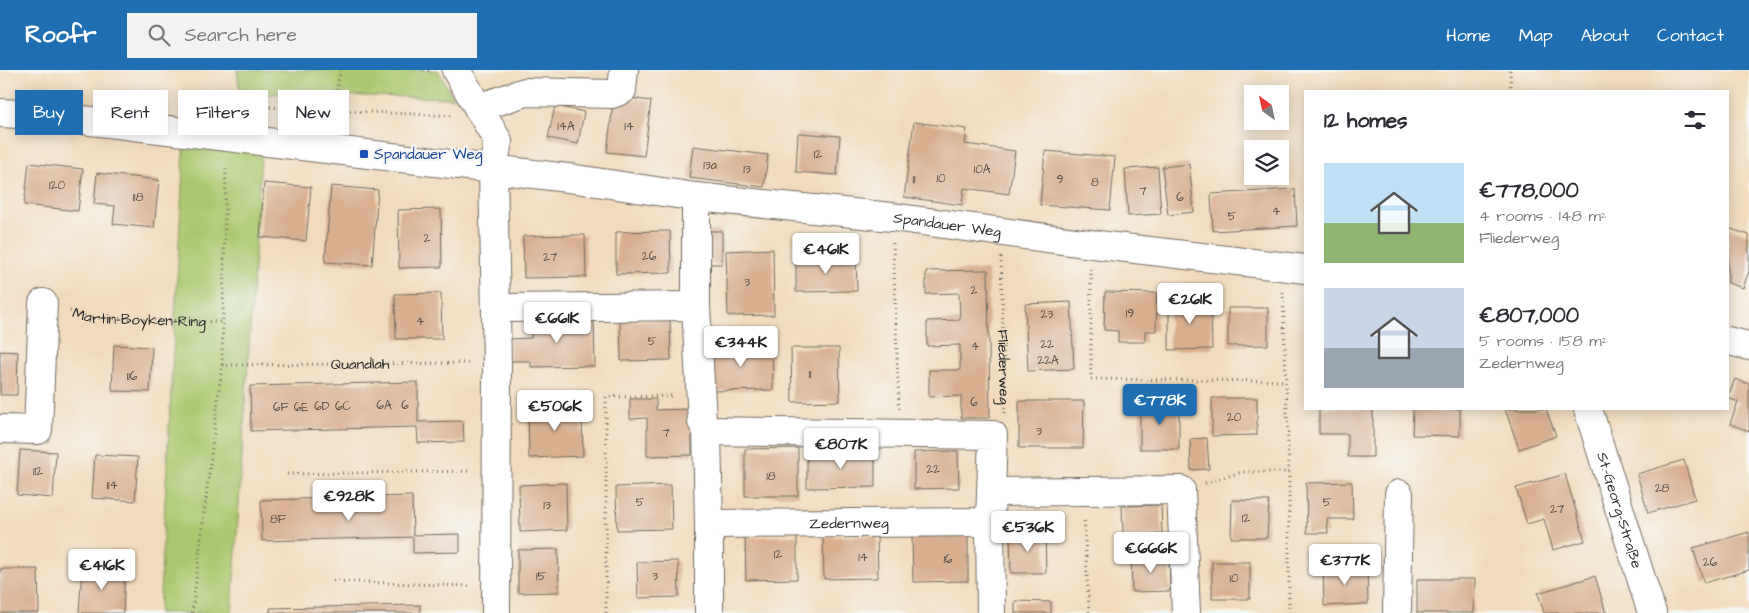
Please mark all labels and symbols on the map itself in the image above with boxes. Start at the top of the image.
north arrow [1244,85,1289,130]
house number: 14A [557,118,575,135]
house number: 14 [624,118,634,135]
place label: Spandauer Weg [374,144,483,166]
house number: 12 [814,146,822,163]
marker: Spandauer Weg [358,148,370,160]
house number: 13a [703,157,717,174]
house number: 13 [743,161,751,178]
house number: 10A [974,161,991,178]
house number: 10 [936,170,946,187]
house number: 11 [912,171,916,188]
house number: 9 [1057,171,1064,188]
house number: 8 [1091,174,1099,191]
house number: 120 [49,177,65,194]
house number: 7 [1139,183,1147,200]
house number: 118 [133,189,144,206]
house number: 6 [1176,189,1184,206]
house number: 4 [1272,203,1280,220]
street label: Spandauer Weg [892,207,1003,243]
house number: 5 [1228,208,1237,225]
house number: 2 [424,230,431,247]
pin: €461K [791,232,861,275]
house number: 26 [642,248,657,265]
house number: 27 [543,249,558,266]
house number: 3 [744,274,750,291]
house number: 2 [971,282,978,299]
pin: €261K [1155,282,1225,325]
street label: Martin-Boyken-Ring [70,302,206,333]
pin: €661K [522,302,592,344]
house number: 19 [1126,305,1134,322]
house number: 23 [1041,306,1053,323]
house number: 4 [416,313,424,330]
pin: €344K [706,326,776,368]
street label: Fliederweg [992,329,1015,405]
house number: 5 [648,333,657,350]
house number: 22 [1040,336,1054,353]
house number: 4 [971,338,979,355]
house number: 22A [1037,352,1059,369]
street label: Quandlah [331,353,390,375]
house number: 11 [808,366,812,383]
house number: 116 [127,368,138,385]
pin: €778K [1125,384,1195,426]
pin: €506K [520,390,590,432]
house number: 6 [970,394,978,411]
house number: 6A [376,397,392,414]
house number: 6 [401,397,409,414]
house number: 6D [314,398,330,415]
house number: 6C [335,398,352,415]
house number: 6F [273,399,290,416]
house number: 6E [294,399,308,416]
house number: 20 [1227,409,1242,426]
house number: 3 [1036,423,1042,440]
house number: 7 [662,425,670,442]
pin: €807K [806,428,876,470]
street label: St.-Georg-Straße [1592,449,1648,571]
house number: 22 [926,461,940,478]
house number: 112 [33,463,43,480]
house number: 18 [766,468,776,485]
house number: 114 [106,477,118,494]
pin: €928K [314,480,384,522]
house number: 28 [1655,480,1670,497]
house number: 5 [636,494,645,511]
house number: 5 [1323,494,1332,511]
house number: 13 [543,497,551,514]
house number: 27 [1550,501,1565,518]
pin: €536K [993,510,1063,553]
house number: 12 [1242,510,1250,527]
house number: 8F [270,511,287,528]
street label: Zedernweg [809,512,889,534]
pin: €666K [1116,532,1186,574]
pin: €377K [1310,544,1380,586]
house number: 12 [774,546,782,563]
pin: €416K [67,548,137,591]
house number: 14 [858,549,868,566]
house number: 16 [943,551,953,568]
house number: 26 [1703,554,1718,571]
house number: 15 [536,568,547,585]
house number: 3 [652,568,658,585]
house number: 10 [1229,570,1239,587]

